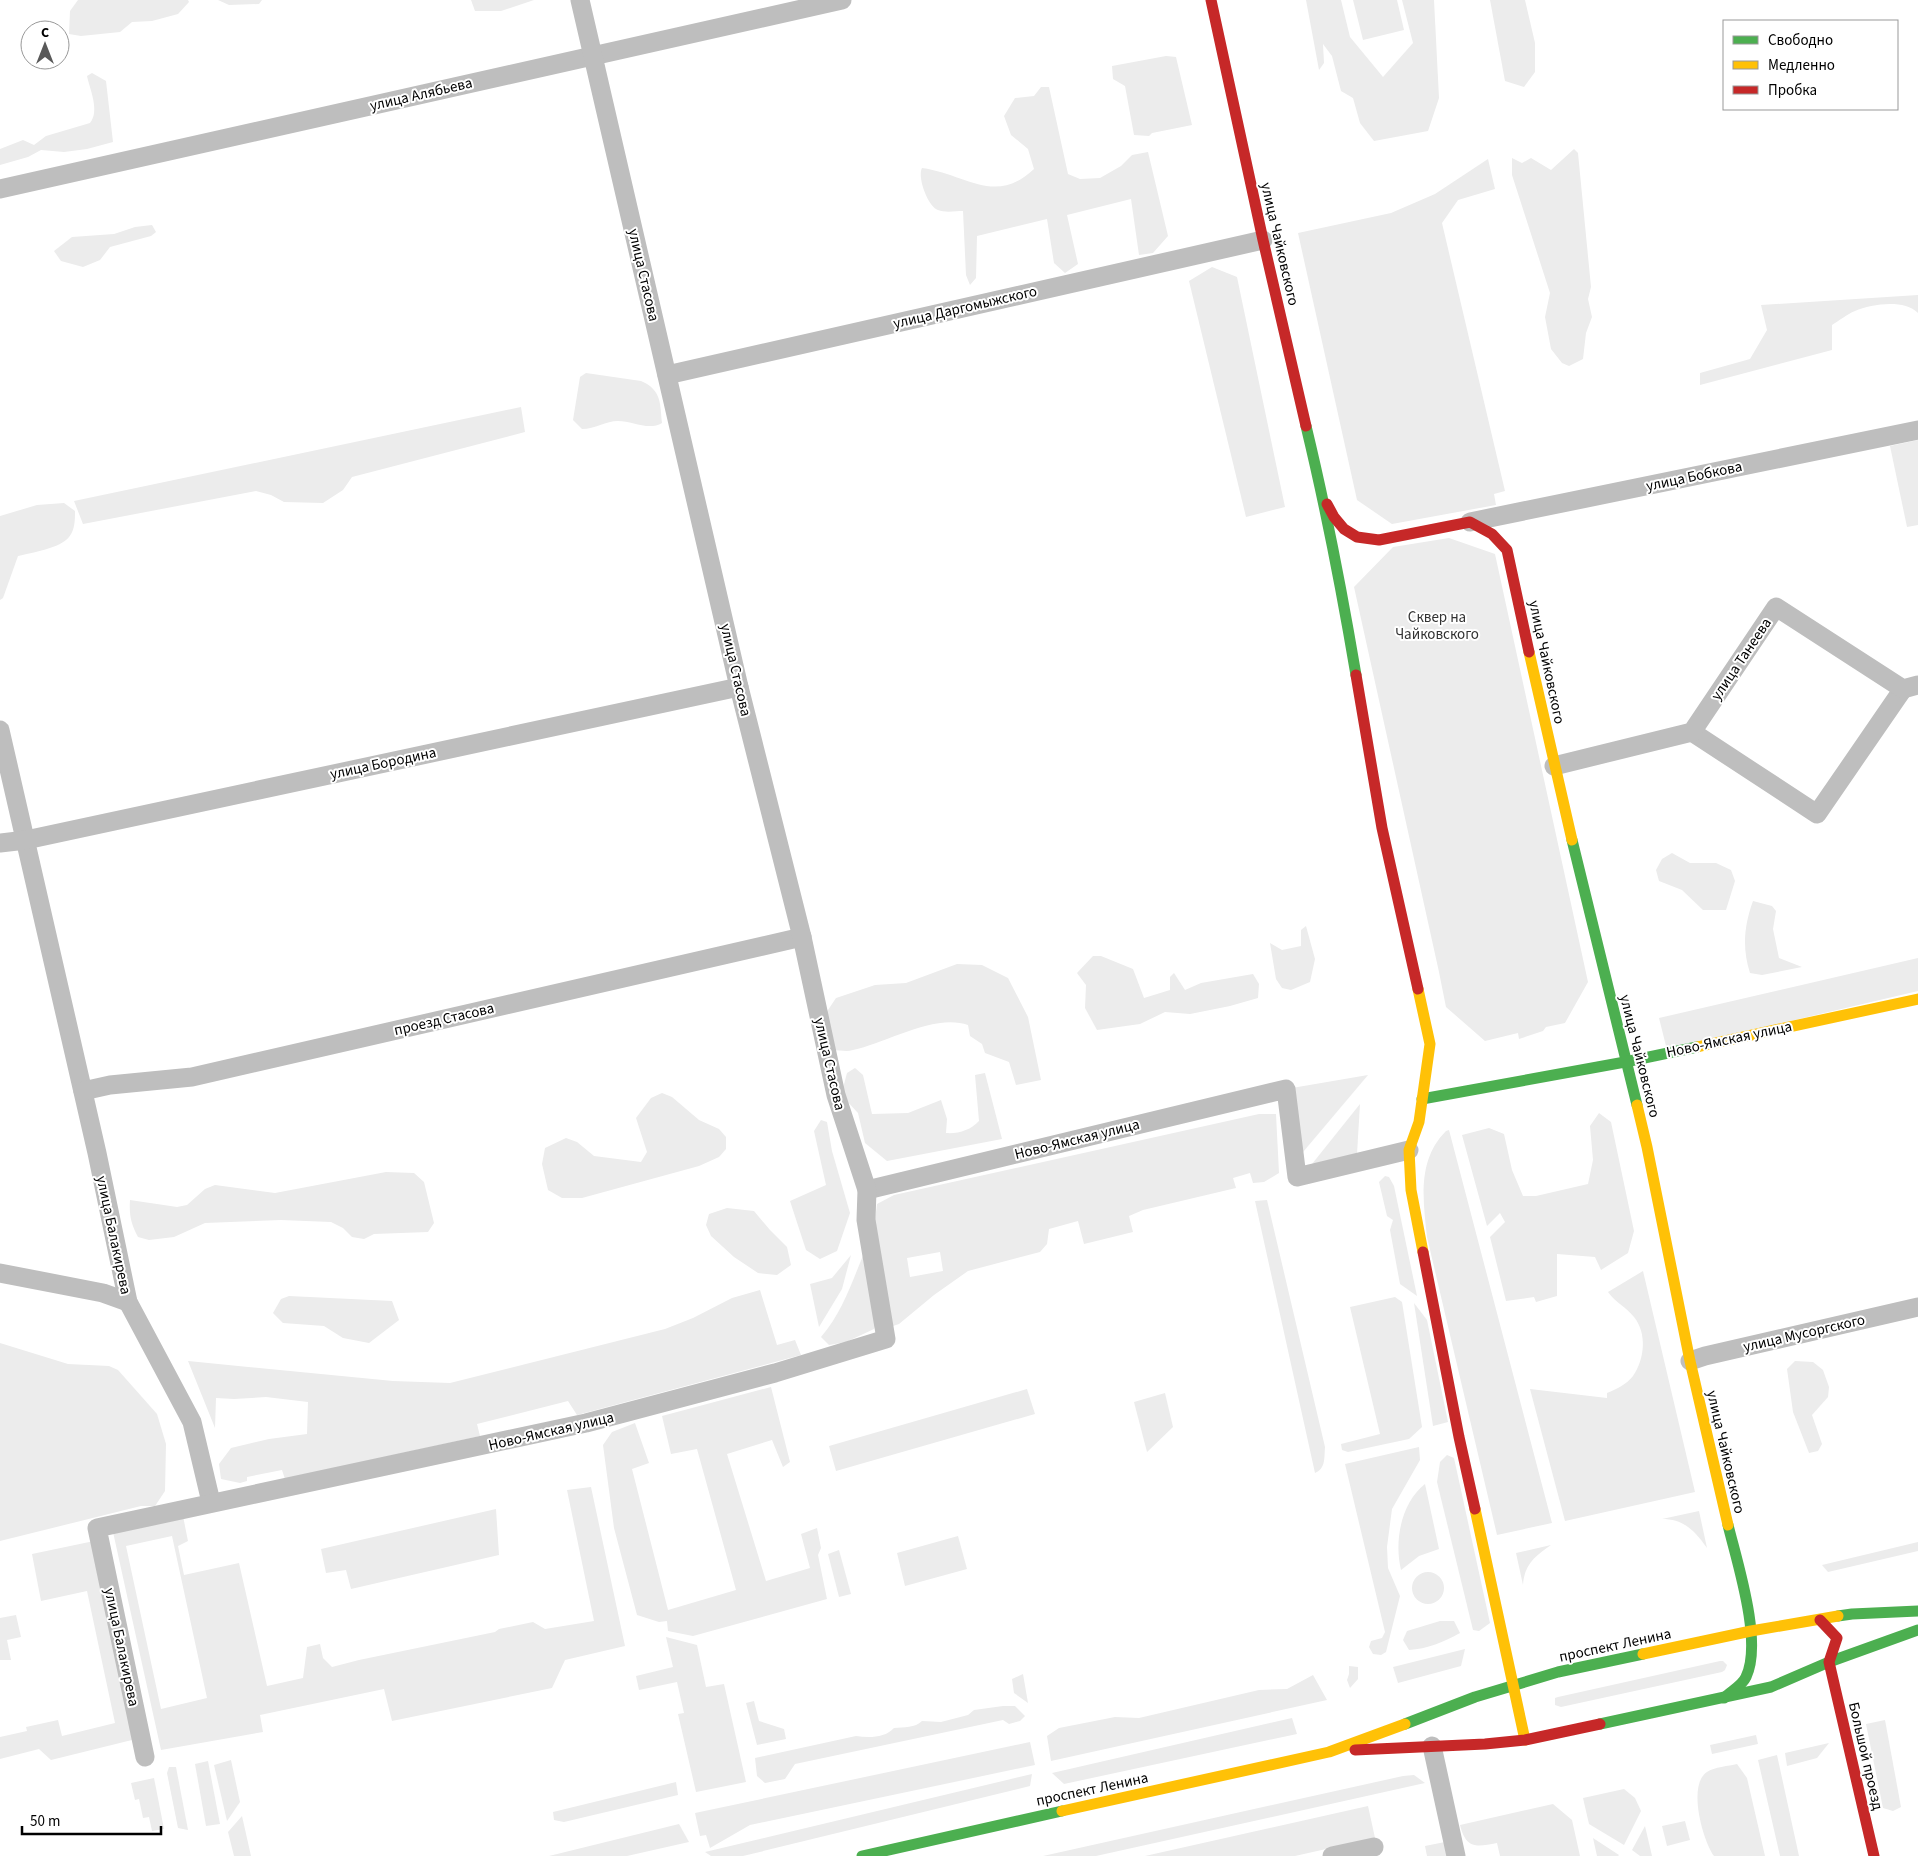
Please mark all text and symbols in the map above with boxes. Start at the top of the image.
north arrow [20,20,70,70]
legend [1723,20,1898,110]
text: С [41,23,49,43]
text: Свободно [1768,30,1833,51]
text: Медленно [1768,55,1835,76]
street label: улица Алябьева [368,72,474,116]
text: Пробка [1768,80,1817,101]
street label: улица Чайковского [1255,180,1304,308]
street label: улица Стасова [623,227,664,323]
street label: улица Даргомыжского [891,281,1039,334]
street label: улица Бобкова [1644,456,1744,497]
street label: улица Чайковского [1523,598,1570,726]
park label: Сквер на Чайковского [1395,607,1479,645]
street label: улица Танеева [1706,614,1777,705]
street label: улица Стасова [715,622,756,718]
street label: улица Бородина [328,742,438,785]
street label: улица Чайковского [1614,992,1665,1120]
street label: проезд Стасова [392,998,496,1041]
street label: улица Стасова [809,1016,850,1112]
street label: Ново-Ямская улица [1664,1016,1794,1063]
street label: Ново-Ямская улица [1012,1114,1142,1165]
street label: улица Балакирева [91,1174,136,1296]
street label: улица Мусоргского [1741,1309,1867,1358]
street label: улица Чайковского [1701,1388,1750,1516]
street label: Ново-Ямская улица [486,1407,616,1456]
street label: улица Балакирева [99,1586,144,1708]
street label: проспект Ленина [1557,1623,1673,1668]
street label: Большой проезд [1843,1700,1888,1812]
street label: проспект Ленина [1034,1767,1150,1812]
scale bar [22,1804,161,1836]
text: 50 m [30,1811,60,1832]

